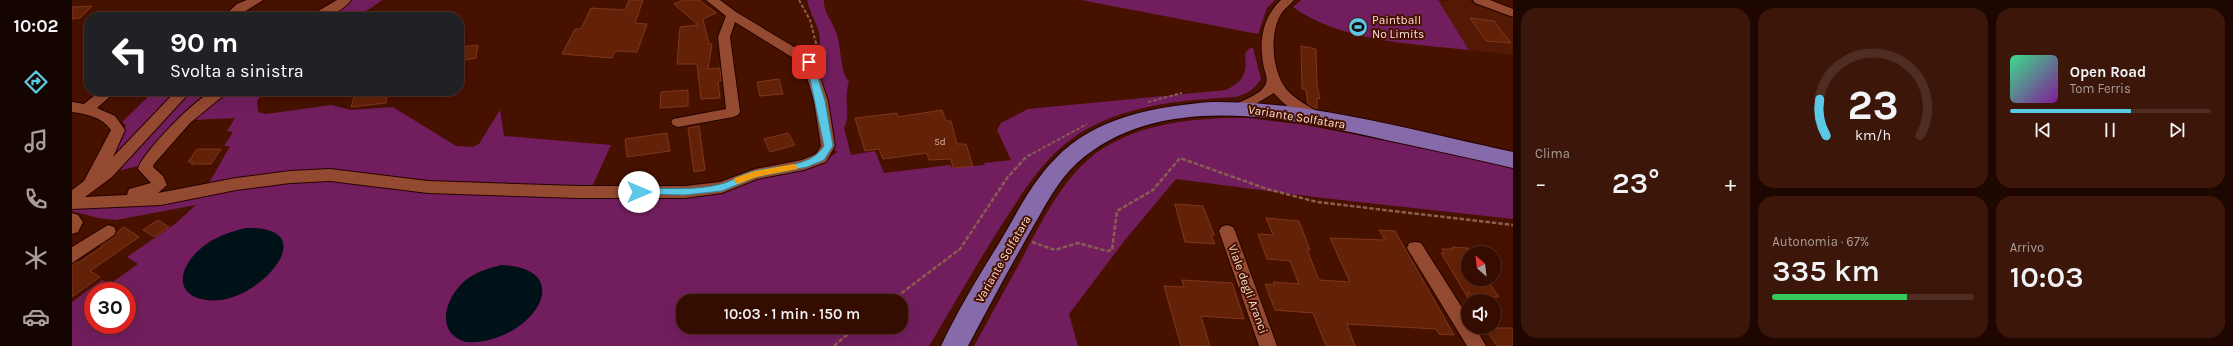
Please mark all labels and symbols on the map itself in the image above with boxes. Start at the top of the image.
place label: Paintball No Limits [1372,13,1424,41]
sports icon: Paintball No Limits [1347,16,1369,38]
pin [792,45,826,79]
street label: Variante Solfatara [1247,102,1347,132]
house number: 5d [934,136,946,148]
position arrow [618,171,660,213]
street label: Variante Solfatara [972,213,1034,305]
street label: Viale degli Aranci [1225,242,1271,336]
north arrow [1461,246,1501,286]
speed limit sign: 30 [84,282,136,334]

